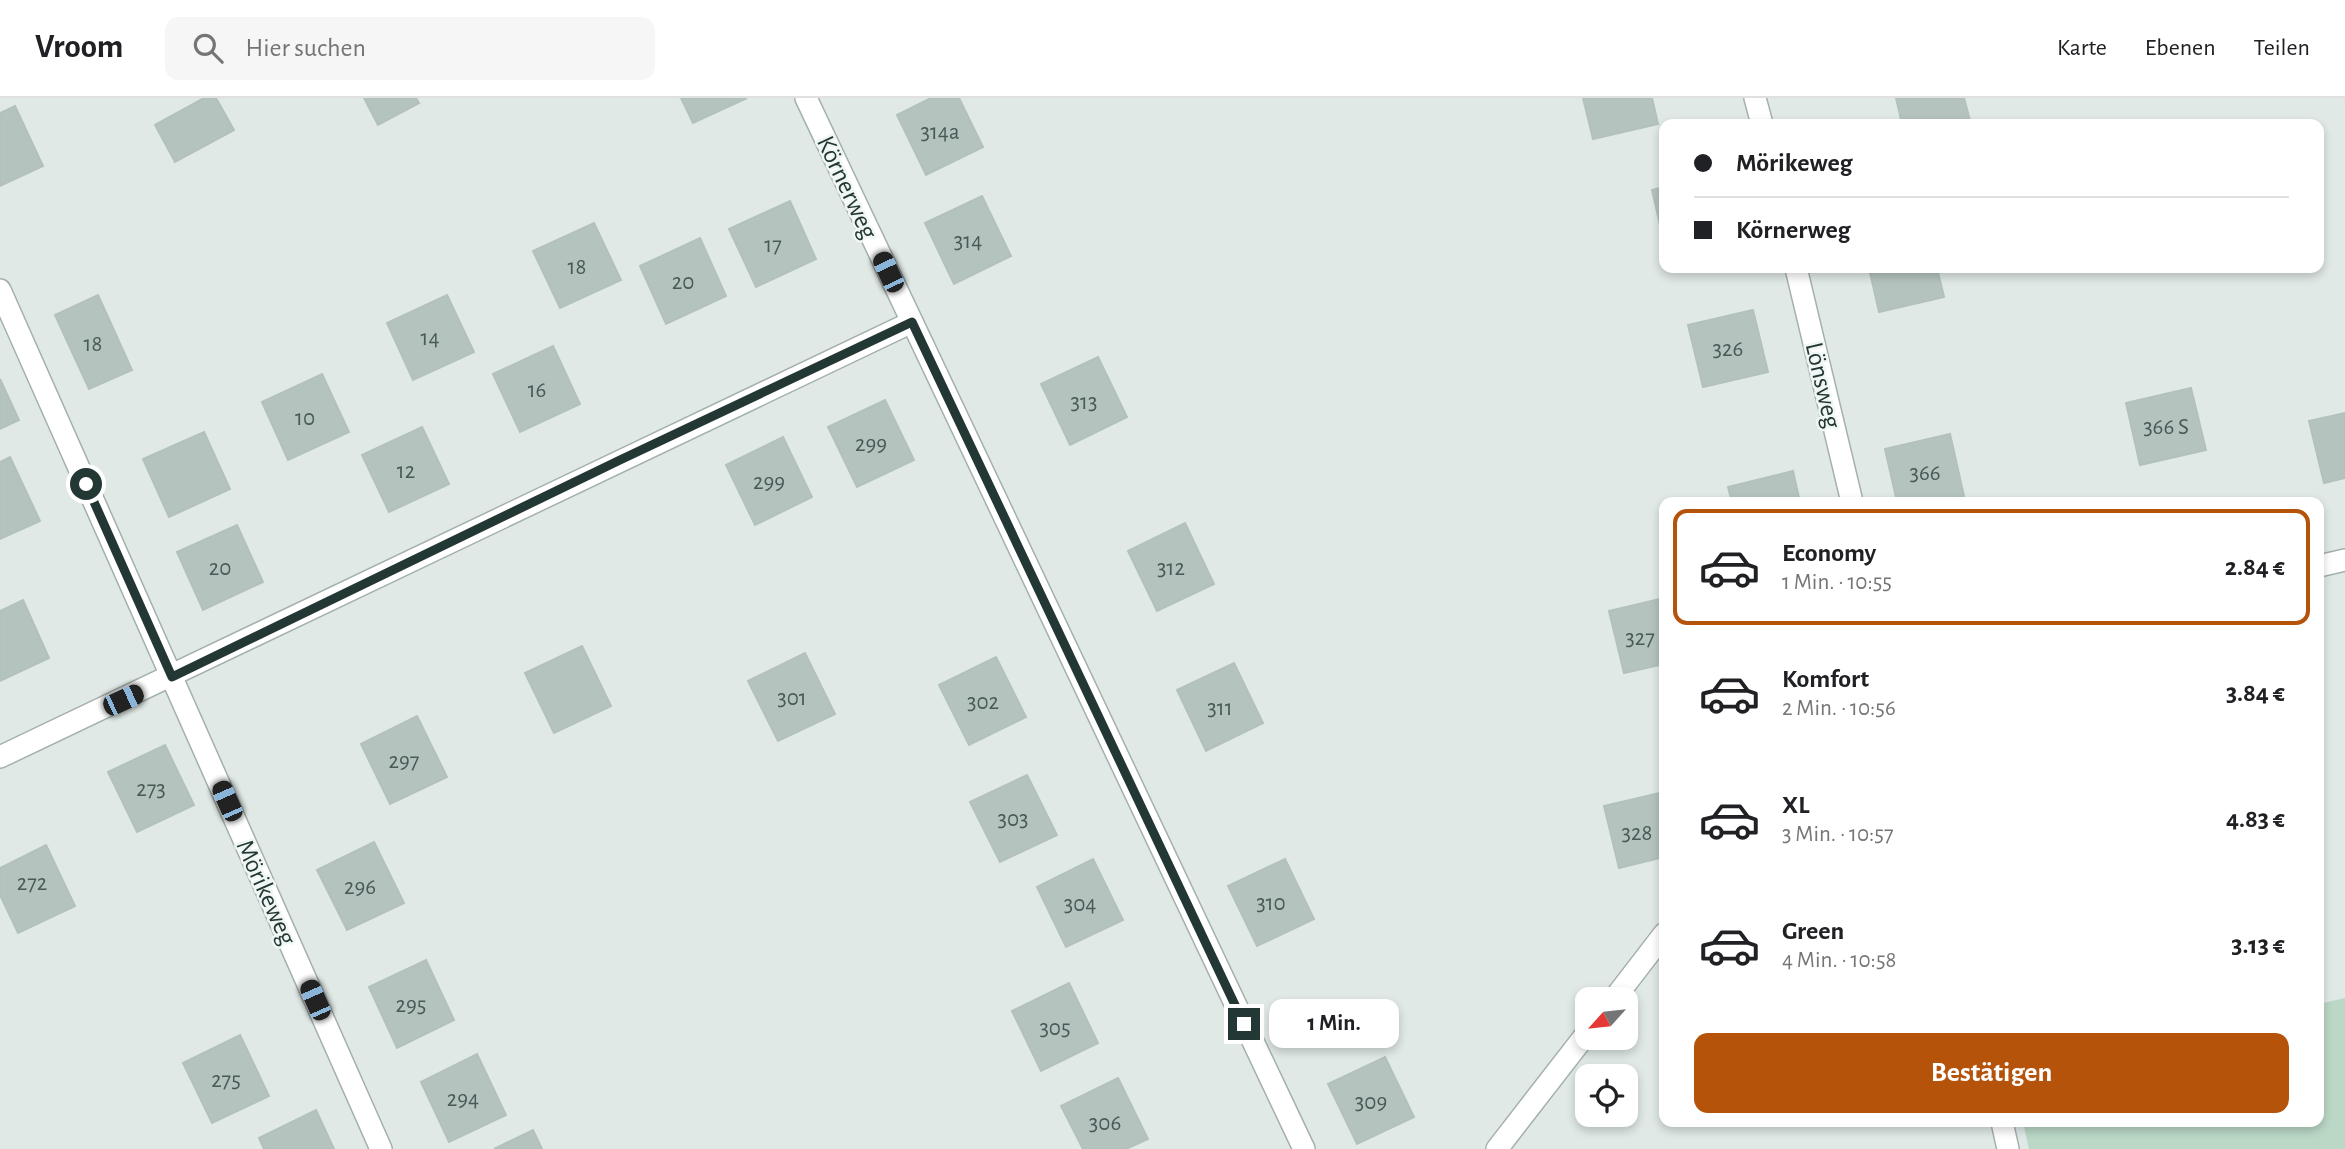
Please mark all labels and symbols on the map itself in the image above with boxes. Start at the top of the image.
house number: 314a [920,121,960,144]
street label: Körnerweg [812,132,882,243]
house number: 314 [954,230,982,253]
house number: 17 [764,234,782,257]
car [870,249,907,295]
house number: 18 [568,256,586,279]
house number: 20 [672,271,694,294]
house number: 14 [421,327,439,350]
house number: 18 [84,333,102,356]
house number: 326 [1713,338,1743,361]
street label: Lönsweg [1801,340,1846,431]
house number: 16 [528,379,546,402]
house number: 313 [1071,391,1097,414]
house number: 10 [295,407,315,430]
house number: 366 S [2143,416,2189,439]
house number: 299 [855,433,887,456]
house number: 12 [397,460,415,483]
house number: 366 [1909,462,1941,485]
route start [70,468,102,500]
house number: 299 [753,471,785,494]
house number: 20 [209,557,231,580]
house number: 312 [1157,557,1185,580]
house number: 327 [1625,627,1655,650]
car [100,682,147,718]
house number: 301 [777,687,807,710]
house number: 302 [967,691,999,714]
house number: 311 [1207,697,1233,720]
house number: 297 [389,750,419,773]
house number: 273 [136,778,166,801]
car [209,778,246,824]
house number: 303 [997,808,1029,831]
house number: 328 [1622,822,1652,845]
street label: Mörikeweg [231,836,301,949]
house number: 272 [17,872,47,895]
house number: 296 [344,876,376,899]
house number: 310 [1256,892,1286,915]
house number: 304 [1064,893,1096,916]
car [297,977,334,1023]
north arrow [1575,987,1638,1050]
house number: 295 [396,994,426,1017]
callout: 1 Min. [1268,1000,1398,1048]
route end [1228,1008,1260,1040]
house number: 305 [1039,1017,1071,1040]
house number: 275 [211,1069,241,1092]
house number: 294 [447,1088,479,1111]
house number: 309 [1355,1091,1387,1114]
house number: 306 [1089,1112,1121,1135]

